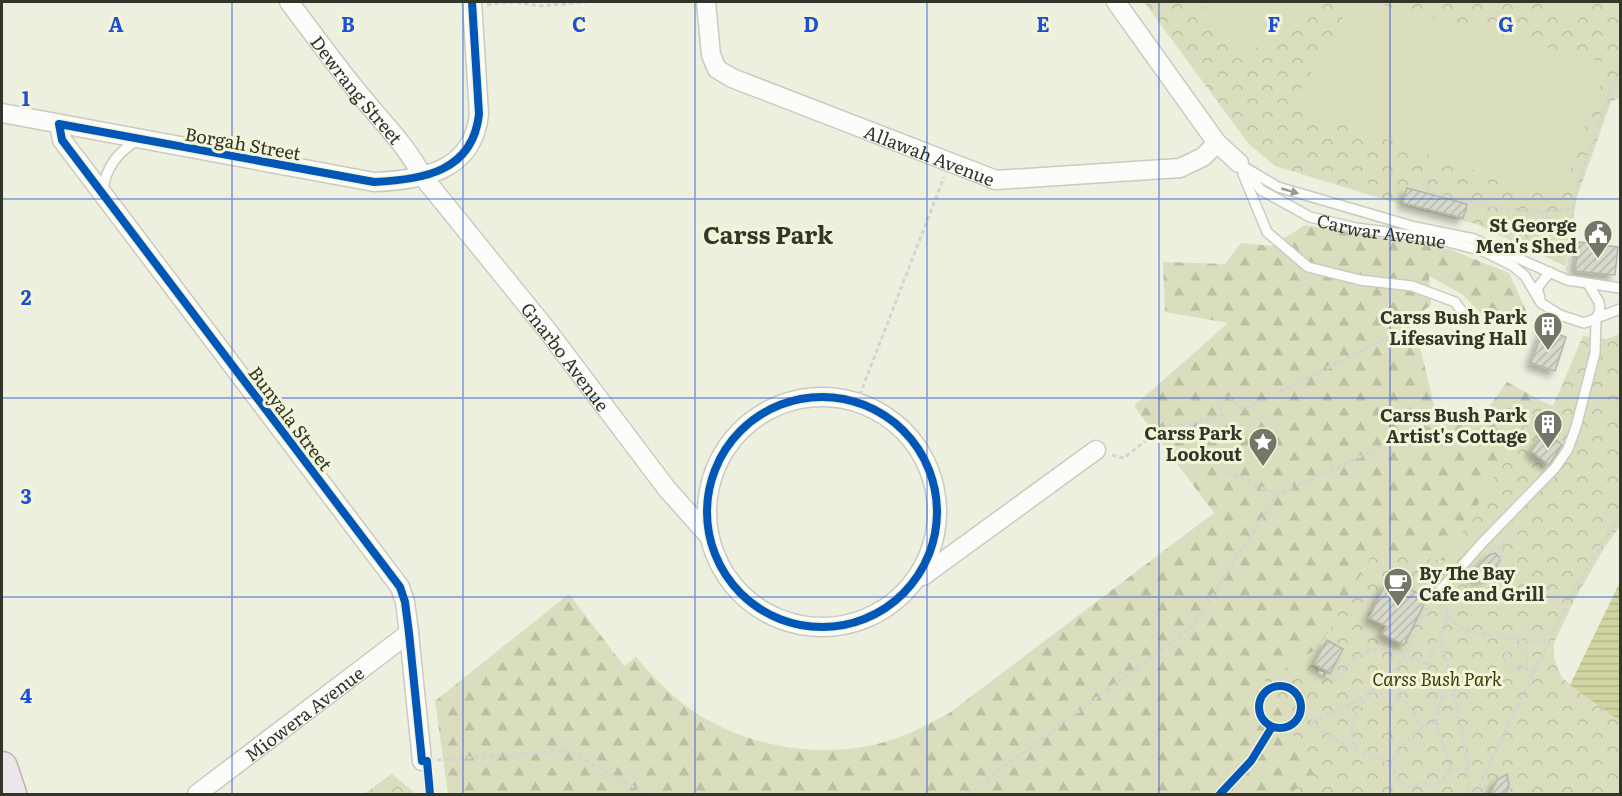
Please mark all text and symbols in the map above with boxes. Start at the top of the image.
text: A [108,8,124,38]
text: B [341,8,355,38]
text: C [572,8,586,38]
text: D [803,8,819,38]
text: E [1036,8,1050,38]
text: F [1268,8,1281,38]
text: G [1498,8,1514,38]
street label: Dewrang Street [305,29,410,150]
text: 1 [22,82,30,112]
street label: Allawah Avenue [860,117,999,192]
street label: Borgah Street [183,120,304,167]
one-way arrow [1281,187,1299,196]
street label: Carwar Avenue [1315,206,1450,254]
place label: St George Men's Shed [1476,211,1577,259]
district label: Carss Park [703,216,834,251]
public building icon: St George Men's Shed [1582,218,1614,260]
text: 2 [21,281,32,311]
street label: Gnarbo Avenue [516,296,617,416]
place label: Carss Bush Park Lifesaving Hall [1380,303,1528,351]
building icon: Carss Bush Park Lifesaving Hall [1532,310,1564,352]
street label: Bunyala Street [243,360,340,477]
place label: Carss Bush Park Artist's Cottage [1380,401,1528,449]
building icon: Carss Bush Park Artist's Cottage [1532,408,1564,450]
place label: Carss Park Lookout [1144,419,1243,467]
place icon: Carss Park Lookout [1247,426,1279,468]
text: 3 [20,480,32,510]
place label: By The Bay Cafe and Grill [1419,559,1545,607]
cafe icon: By The Bay Cafe and Grill [1382,566,1414,608]
street label: Miowera Avenue [238,659,369,767]
park label: Carss Bush Park [1372,665,1502,692]
text: 4 [20,679,32,709]

